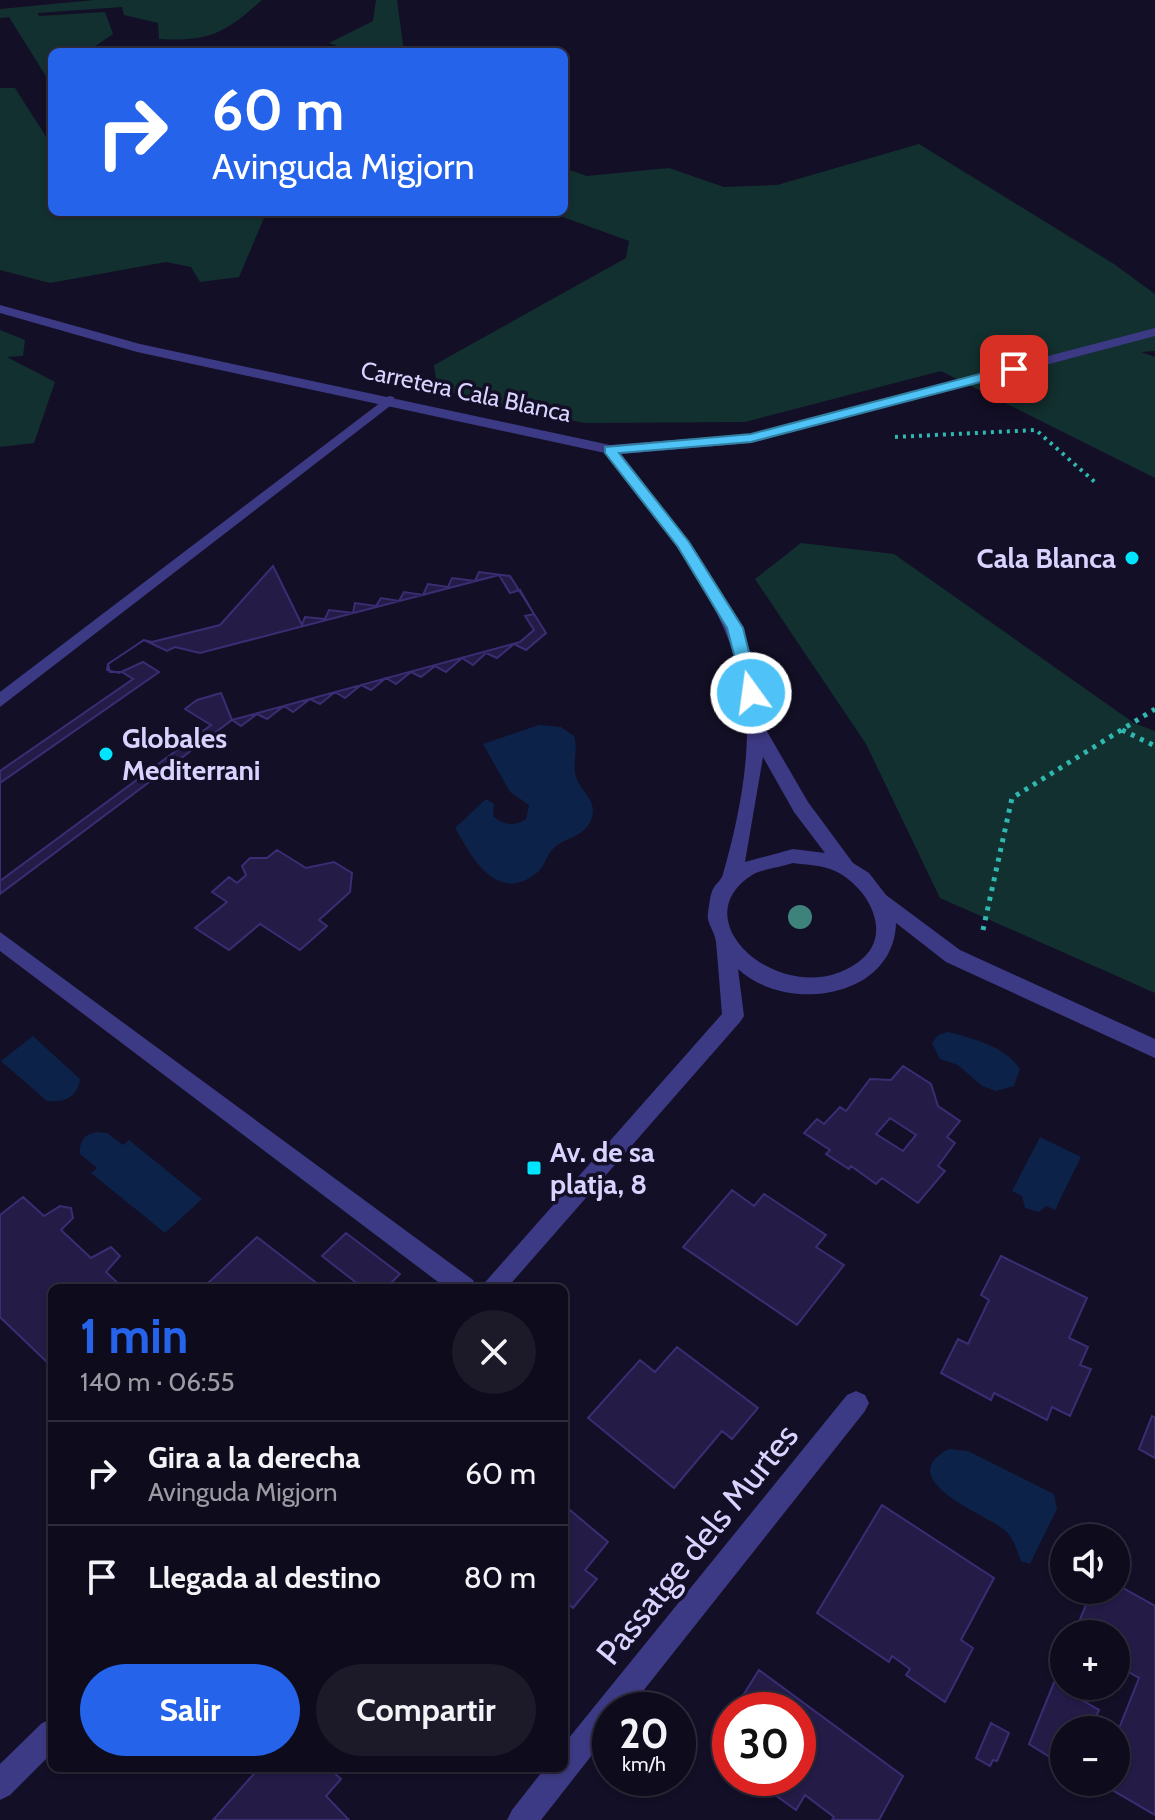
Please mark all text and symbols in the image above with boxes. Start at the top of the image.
text: 60 m [212,76,344,144]
icon: right [80,80,184,184]
text: Avinguda Migjorn [212,144,475,188]
pin [980,335,1048,403]
icon: arrive [992,347,1036,391]
street label: Carretera Cala Blanca [358,355,574,428]
place label: Cala Blanca [977,541,1116,575]
marker: Cala Blanca [1123,549,1141,567]
position arrow [709,651,793,735]
place label: Globales Mediterrani [122,721,261,787]
marker: Globales Mediterrani [97,745,115,763]
place label: Av. de sa platja, 8 [550,1135,655,1201]
marker: Av. de sa platja, 8 [525,1159,543,1177]
text: 1 min [80,1307,188,1365]
button: close [452,1310,536,1394]
text: 140 m · 06:55 [80,1366,235,1398]
street label: Passatge dels Murtes [587,1415,807,1673]
text: Gira a la derecha [148,1439,360,1476]
icon: right [80,1451,124,1495]
text: 60 m [465,1455,536,1492]
text: Avinguda Migjorn [148,1476,338,1508]
map controls [1050,1524,1130,1796]
button: sound [1050,1524,1130,1604]
icon: arrive [80,1555,124,1599]
text: Llegada al destino [148,1559,381,1596]
text: 80 m [464,1559,536,1596]
button: + [1050,1620,1130,1700]
button: Salir [80,1664,300,1756]
button: Compartir [316,1664,536,1756]
speed limit sign: 30 [712,1692,816,1796]
text: 20 [619,1709,669,1758]
button: − [1050,1716,1130,1796]
text: km/h [622,1752,666,1776]

